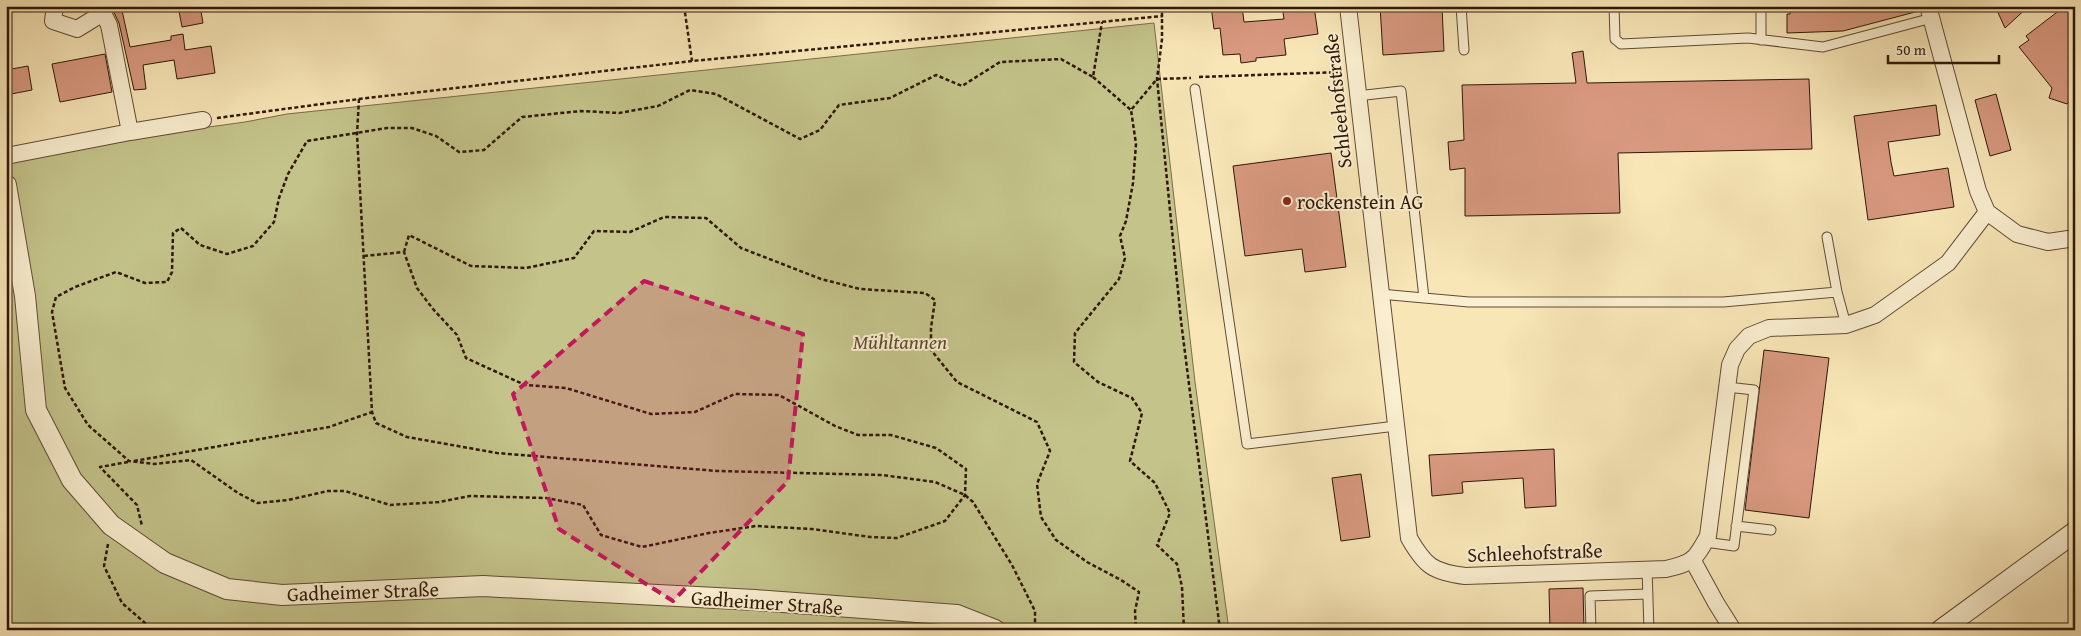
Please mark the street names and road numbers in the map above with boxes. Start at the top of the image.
street label: Schleehofstraße [1316,32,1358,170]
street label: Schleehofstraße [1467,535,1603,569]
street label: Gadheimer Straße [287,574,439,608]
street label: Gadheimer Straße [690,582,844,622]

